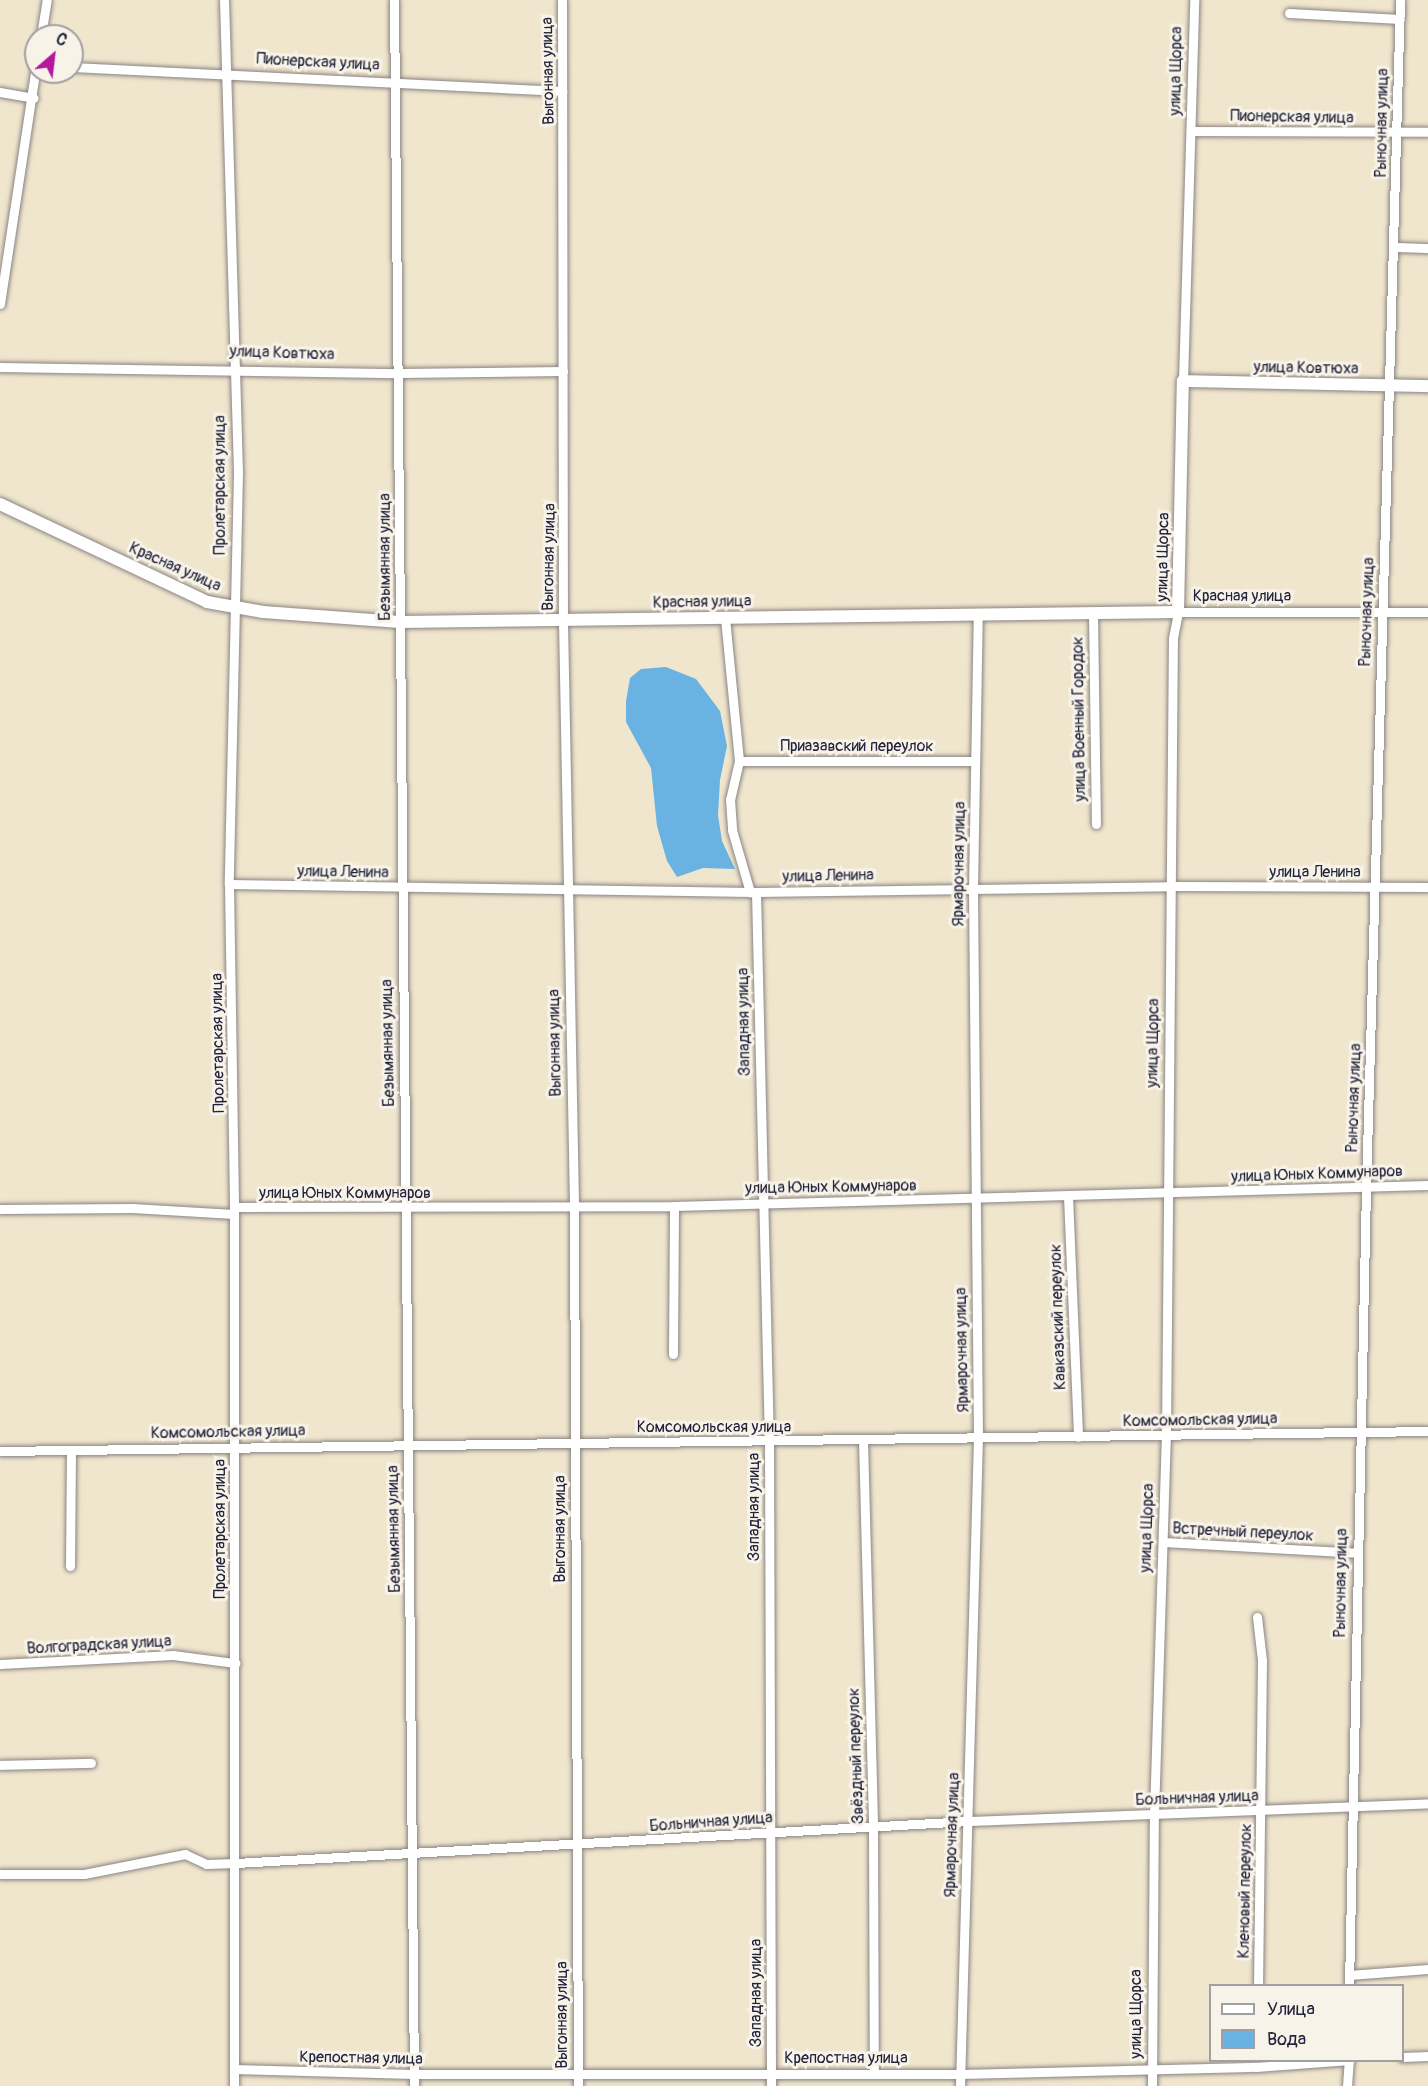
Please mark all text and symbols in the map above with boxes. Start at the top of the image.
street label: Выгонная улица [537,17,559,125]
north arrow [24,24,84,84]
street label: улица Щорса [1166,26,1186,116]
text: С [52,29,71,51]
street label: Пионерская улица [256,49,380,75]
street label: Рыночная улица [1371,68,1393,178]
street label: Пионерская улица [1230,106,1354,128]
street label: улица Ковтюха [229,342,335,364]
street label: улица Ковтюха [1253,357,1359,379]
street label: Пролетарская улица [210,415,230,555]
street label: Безымянная улица [375,493,395,621]
street label: Выгонная улица [538,503,560,611]
street label: улица Щорса [1153,512,1173,602]
street label: Красная улица [126,538,224,596]
street label: Рыночная улица [1356,557,1378,667]
street label: Красная улица [1193,586,1291,606]
street label: Красная улица [653,592,751,612]
street label: улица Военный Городок [1068,636,1090,802]
street label: Приазавский переулок [781,736,933,756]
street label: Ярмарочная улица [948,801,970,927]
street label: улица Ленина [297,862,389,882]
street label: улица Ленина [1269,862,1361,882]
street label: улица Ленина [782,866,874,886]
street label: Западная улица [733,968,755,1076]
street label: Пролетарская улица [207,973,229,1113]
street label: Безымянная улица [377,979,399,1107]
street label: Выгонная улица [544,989,566,1097]
street label: улица Щорса [1143,998,1163,1088]
street label: Рыночная улица [1343,1043,1365,1153]
street label: улица Юных Коммунаров [1231,1161,1403,1187]
street label: улица Юных Коммунаров [745,1176,917,1198]
street label: улица Юных Коммунаров [259,1183,431,1203]
street label: Кавказский переулок [1046,1244,1070,1390]
street label: Ярмарочная улица [951,1287,973,1413]
street label: Комсомольская улица [1123,1409,1277,1431]
street label: Комсомольская улица [637,1417,791,1437]
street label: Комсомольская улица [151,1421,305,1443]
street label: Западная улица [744,1453,764,1561]
street label: Пролетарская улица [210,1459,230,1599]
street label: Безымянная улица [383,1465,405,1593]
street label: Выгонная улица [550,1475,570,1583]
street label: улица Щорса [1136,1483,1158,1573]
street label: Встречный переулок [1172,1519,1314,1545]
street label: Рыночная улица [1330,1528,1352,1638]
street label: Волгоградская улица [26,1632,172,1658]
street label: Звёздный переулок [844,1687,868,1825]
street label: Ярмарочная улица [940,1772,964,1898]
street label: Больничная улица [1135,1786,1259,1810]
street label: Больничная улица [649,1808,773,1836]
street label: Кленовый переулок [1234,1823,1256,1959]
street label: Западная улица [746,1939,766,2047]
street label: Выгонная улица [552,1961,572,2069]
street label: улица Щорса [1126,1969,1146,2059]
legend [1209,1984,1404,2062]
text: Улица [1267,1998,1315,2021]
text: Вода [1267,2028,1306,2051]
street label: Крепостная улица [299,2047,423,2069]
street label: Крепостная улица [784,2048,908,2068]

